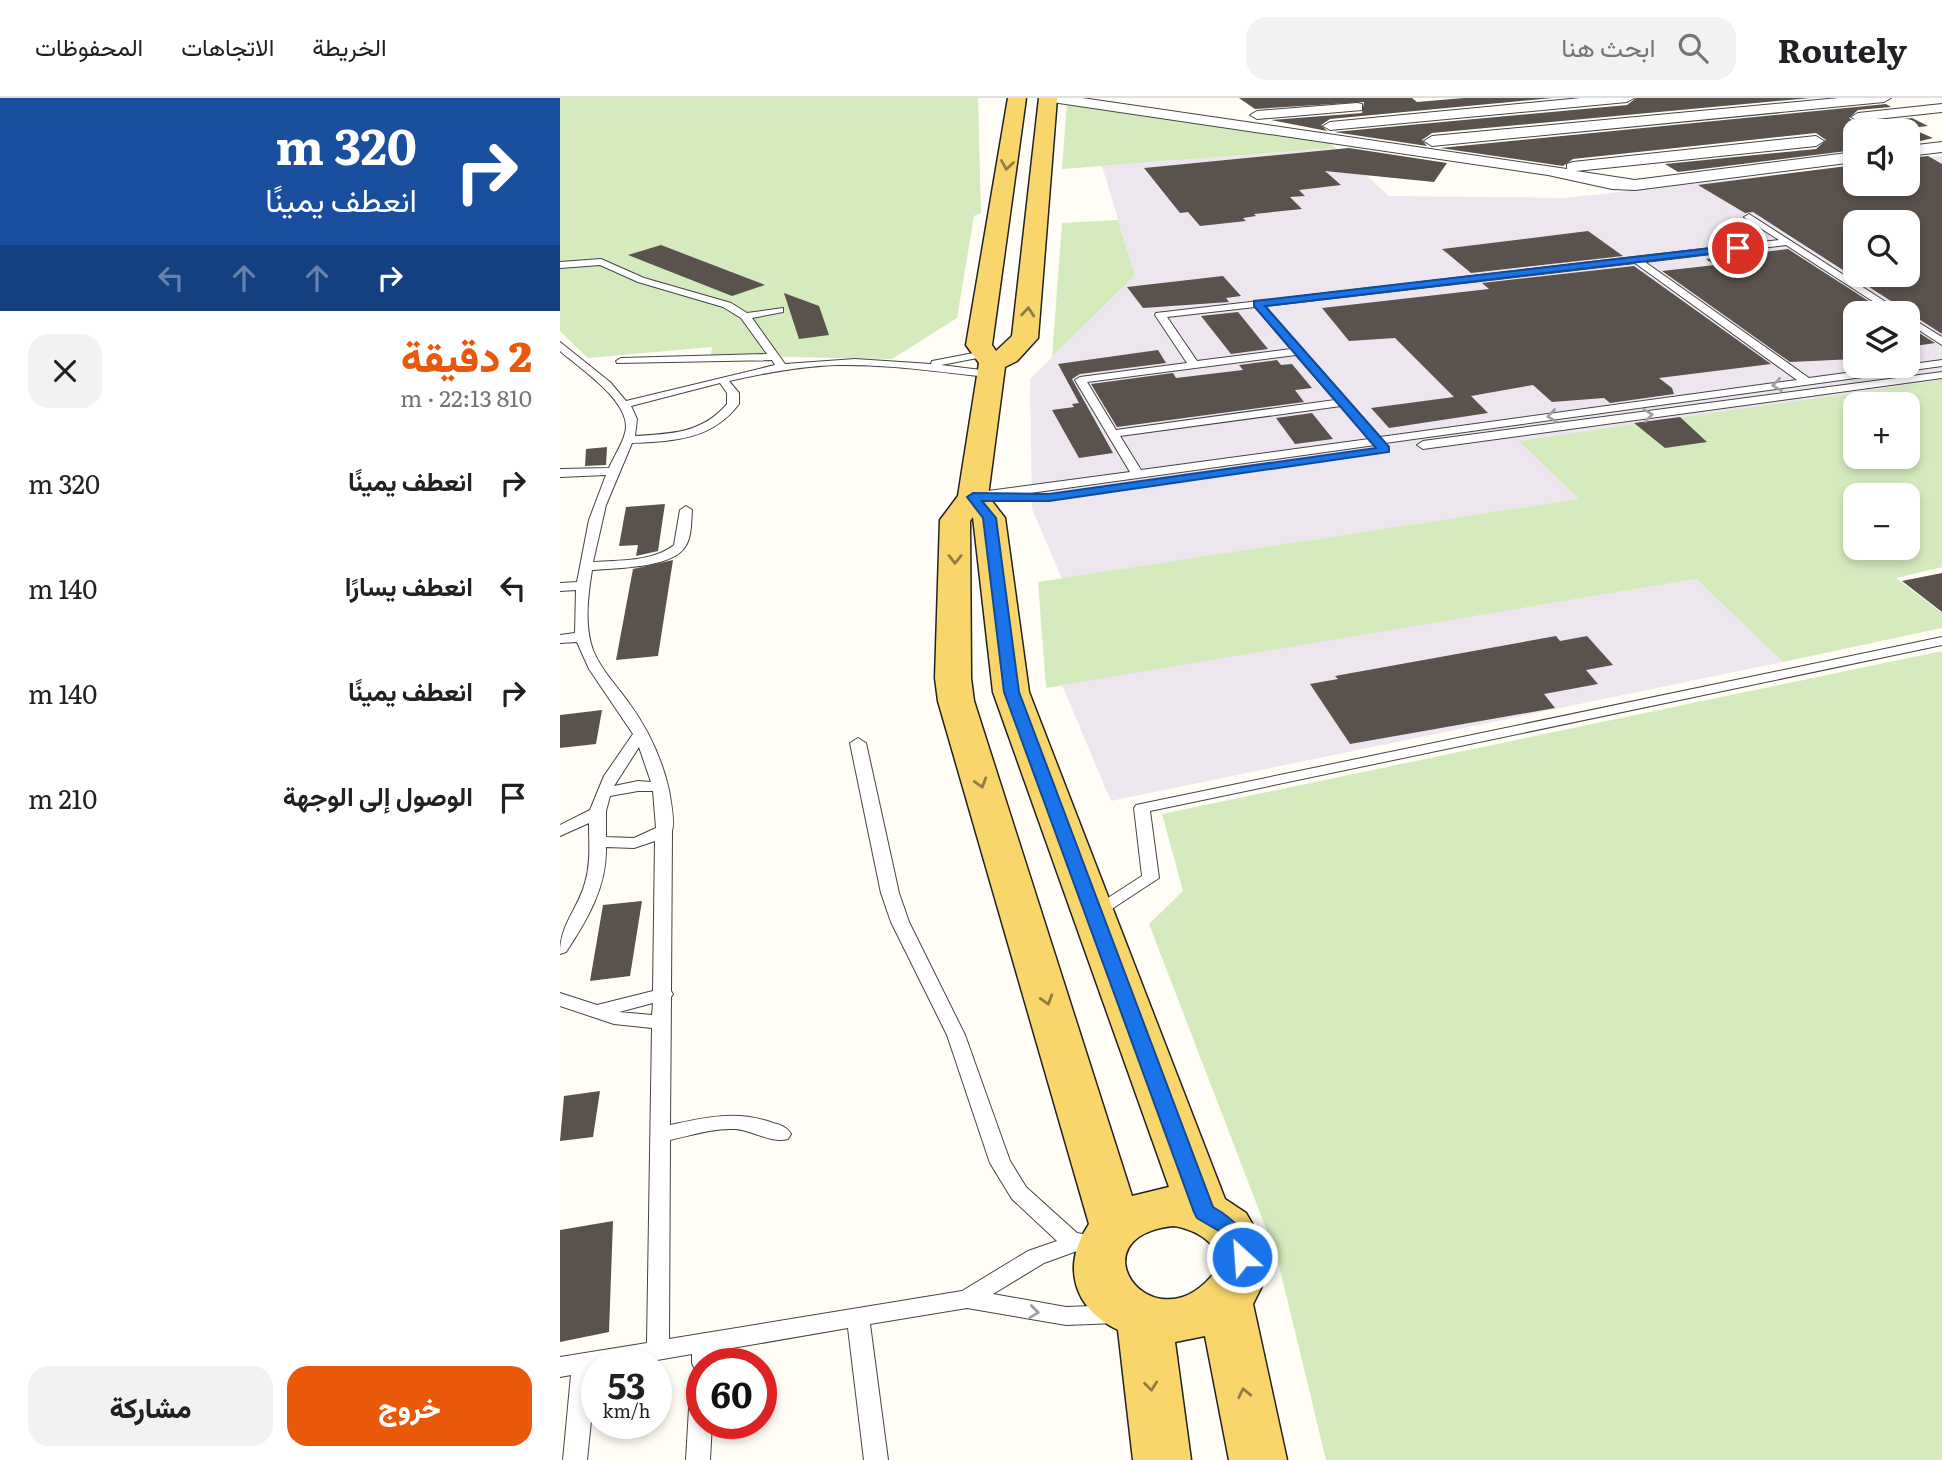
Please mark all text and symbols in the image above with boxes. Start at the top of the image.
search box [1246,17,1736,80]
text: Routely [1778,24,1907,73]
text: ابحث هنا [1561,26,1656,65]
text: المحفوظات [35,28,143,63]
text: الاتجاهات [181,28,274,63]
text: الخريطة [312,28,387,63]
icon: search [1674,29,1712,67]
text: 320 m [275,107,417,180]
map controls [1843,119,1920,560]
button: sound [1843,119,1920,196]
icon: right [441,126,532,217]
one-way arrow [1000,160,1015,171]
text: انعطف يمينًا [265,174,417,222]
button: search [1843,210,1920,287]
pin [1708,218,1768,278]
icon: arrive [1719,229,1757,267]
icon: left [152,259,190,297]
icon: ahead [225,259,263,297]
icon: ahead [298,259,336,297]
icon: right [371,259,409,297]
button: layers [1843,301,1920,378]
one-way arrow [1020,307,1035,318]
text: 2 دقيقة [401,323,532,385]
button: close [28,334,102,408]
one-way arrow [1771,377,1783,392]
text: 810 m · 22:13 [400,380,532,414]
button: + [1843,392,1920,469]
one-way arrow [1642,407,1654,422]
one-way arrow [1546,408,1558,423]
text: انعطف يمينًا [348,460,473,499]
text: 320 m [28,463,100,502]
icon: right [494,464,532,502]
button: − [1843,483,1920,560]
one-way arrow [947,554,962,565]
text: انعطف يسارًا [345,565,473,604]
text: 140 m [28,568,97,607]
icon: left [494,569,532,607]
text: انعطف يمينًا [348,670,473,709]
text: 140 m [28,673,97,712]
icon: right [494,674,532,712]
text: الوصول إلى الوجهة [283,775,473,814]
one-way arrow [972,777,987,789]
text: 210 m [28,778,97,817]
icon: arrive [494,779,532,817]
one-way arrow [1039,994,1053,1006]
position arrow [1205,1220,1279,1294]
one-way arrow [1029,1305,1040,1320]
speed limit sign: 60 [686,1348,777,1439]
text: 53 [607,1358,646,1410]
button: مشاركة [28,1366,273,1446]
button: خروج [287,1366,532,1446]
one-way arrow [1143,1381,1158,1392]
one-way arrow [1237,1387,1252,1399]
text: km/h [603,1397,650,1424]

